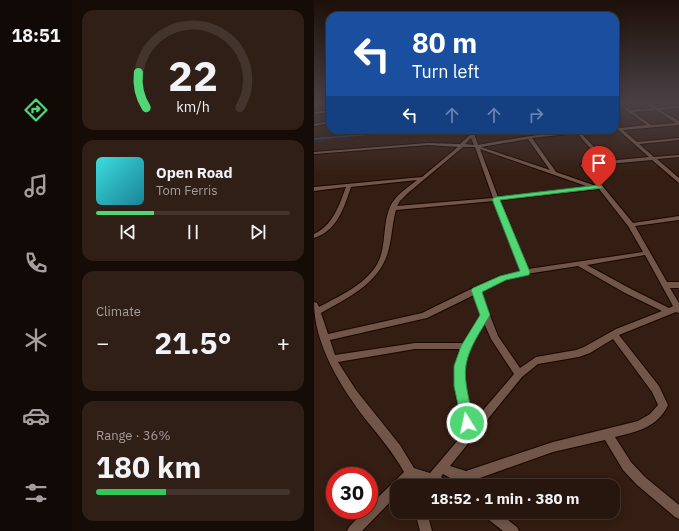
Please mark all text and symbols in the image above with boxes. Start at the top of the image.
text: 18:51 [11,24,61,47]
text: 80 m [412,24,477,61]
icon: left [346,28,398,80]
text: 22 [168,48,218,102]
text: Turn left [412,60,480,83]
icon: directions [22,96,50,124]
text: km/h [176,97,210,116]
icon: left [399,104,421,126]
icon: ahead [441,104,463,126]
icon: ahead [483,104,505,126]
icon: right [525,104,547,126]
pin [582,146,616,187]
icon: arrive [588,152,610,174]
text: Open Road [156,163,233,182]
icon: music [22,172,50,200]
text: Tom Ferris [156,182,218,199]
icon: previous [117,221,139,243]
icon: pause [182,221,204,243]
icon: next [247,221,269,243]
icon: phone [22,249,50,277]
text: Climate [96,303,141,320]
text: 21.5° [154,323,232,362]
icon: climate [22,326,50,354]
text: − [96,328,109,357]
text: + [277,328,290,357]
icon: car [22,402,50,430]
position arrow [446,402,488,444]
text: Range · 36% [96,427,170,444]
text: 180 km [96,447,201,486]
speed limit sign: 30 [326,467,378,519]
icon: filters [22,479,50,507]
text: 18:52 · 1 min · 380 m [431,489,579,508]

